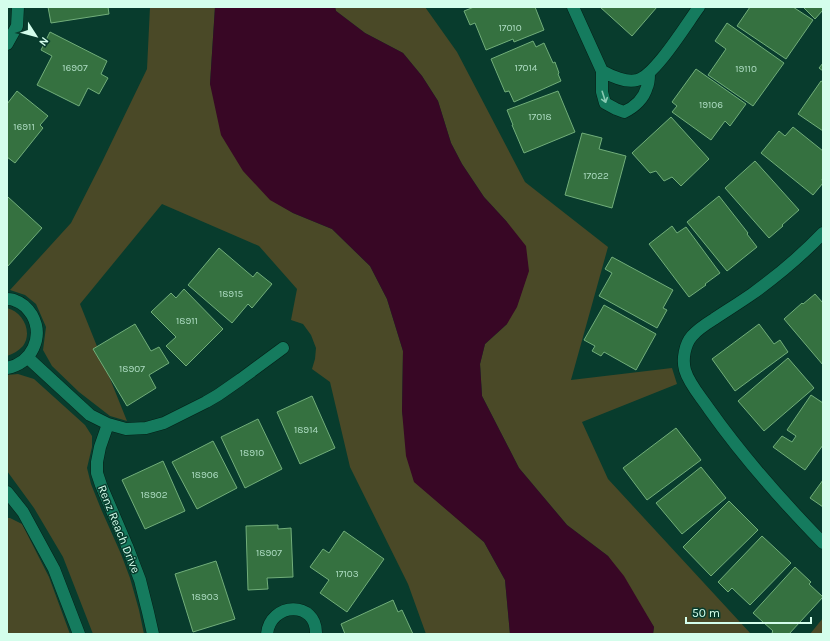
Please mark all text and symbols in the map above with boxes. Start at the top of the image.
north arrow [16,16,56,56]
house number: 17010 [498,22,522,34]
text: N [36,35,51,49]
house number: 16907 [62,62,88,74]
house number: 17014 [515,62,538,74]
house number: 19110 [735,63,757,75]
one-way arrow [601,91,609,103]
house number: 19106 [699,99,723,111]
house number: 17018 [528,111,552,123]
house number: 16911 [13,121,35,133]
house number: 17022 [583,170,609,182]
house number: 18915 [219,288,243,300]
house number: 18911 [176,315,198,327]
house number: 18907 [119,363,145,375]
house number: 18914 [294,424,318,436]
house number: 18910 [240,447,264,459]
house number: 18906 [192,469,219,481]
street label: Renz Reach Drive [95,483,143,575]
house number: 18902 [141,489,168,501]
house number: 18907 [256,547,282,559]
house number: 17103 [335,568,359,580]
house number: 18903 [191,591,219,603]
scale bar [686,599,811,625]
text: 50 m [692,606,720,620]

